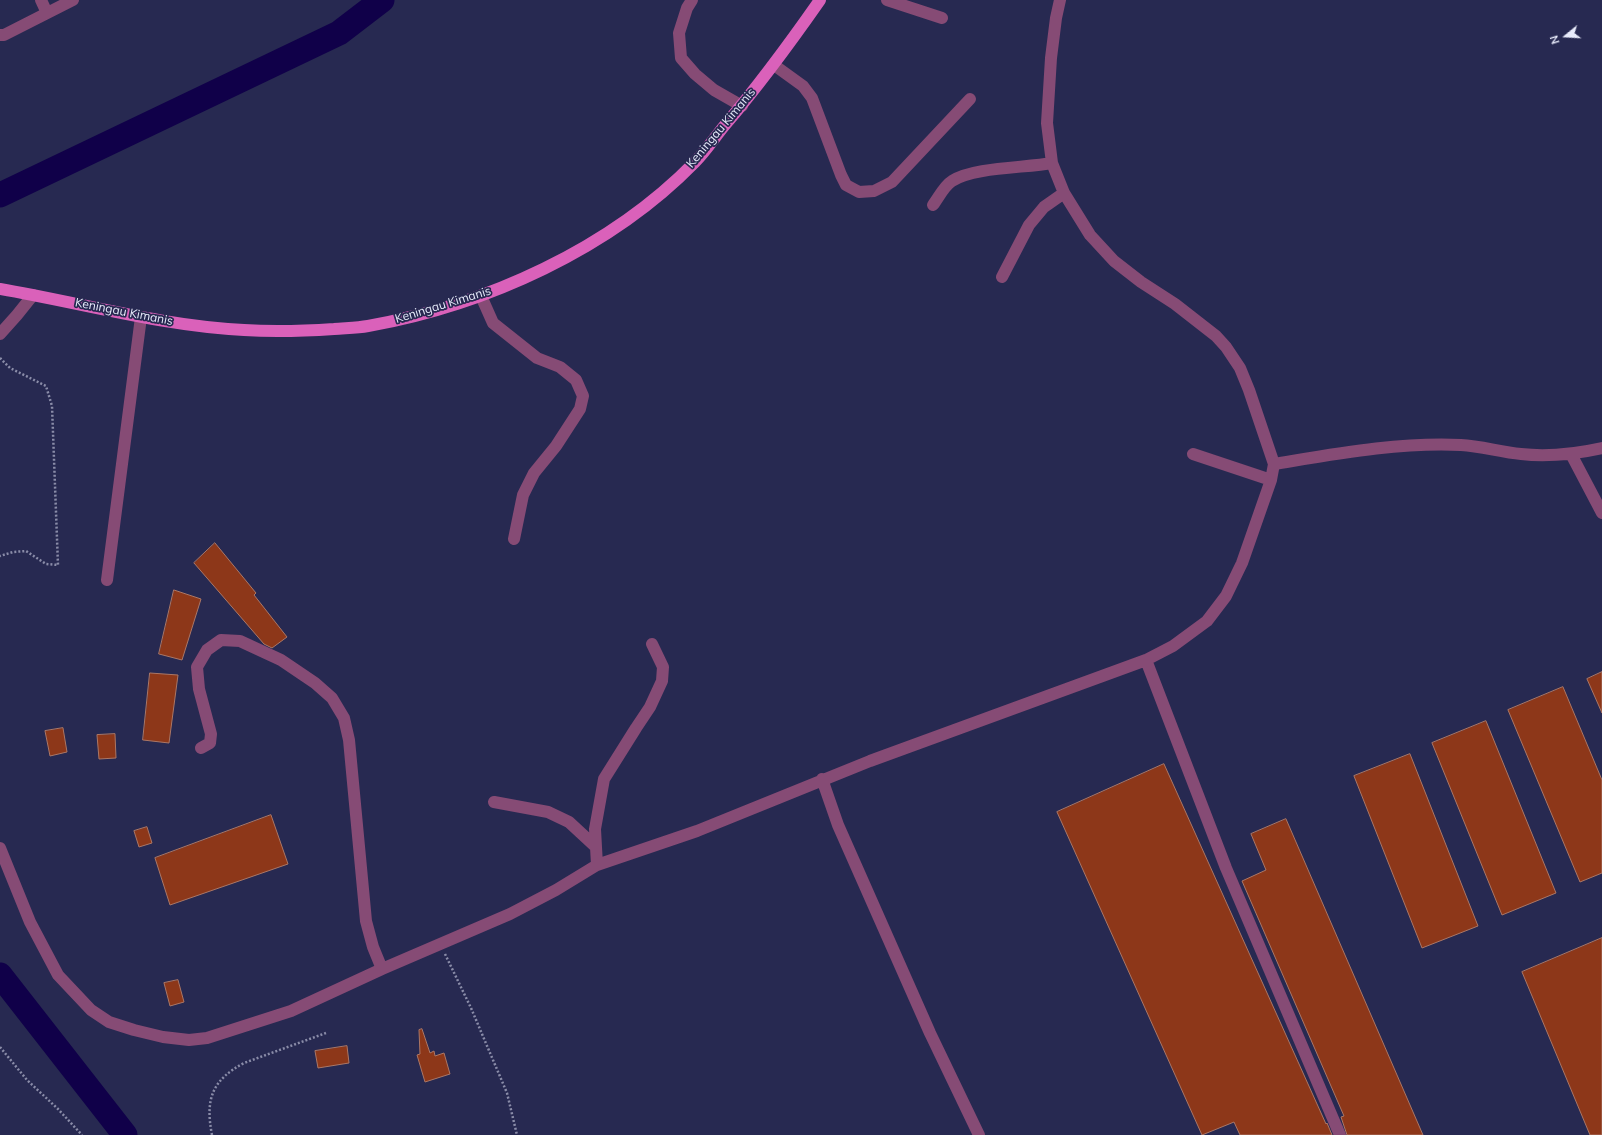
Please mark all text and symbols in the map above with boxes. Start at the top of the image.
north arrow [1546,16,1586,56]
text: N [1547,34,1563,46]
street label: Keningau Kimanis [684,85,758,171]
street label: Keningau Kimanis [393,284,493,326]
street label: Keningau Kimanis [74,295,174,329]

